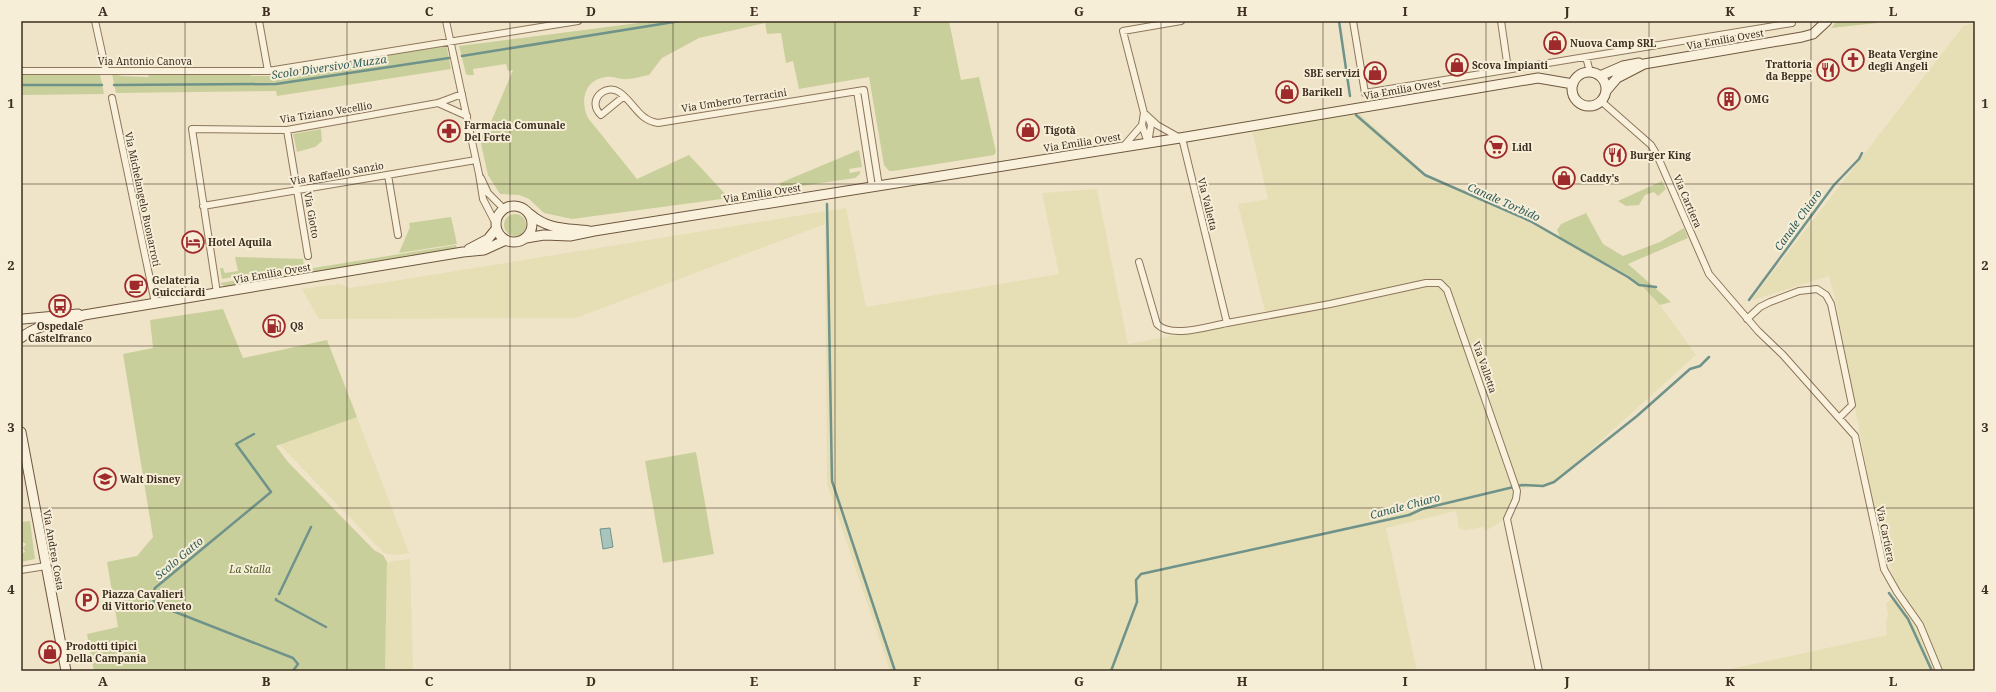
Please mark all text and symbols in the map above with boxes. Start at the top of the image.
text: A [98,2,108,20]
text: B [262,2,271,20]
text: C [425,2,434,20]
text: D [586,2,596,20]
text: E [750,2,759,20]
text: F [913,2,921,20]
text: G [1074,2,1084,20]
text: H [1237,2,1248,20]
text: I [1402,2,1408,20]
text: J [1563,2,1570,20]
text: K [1725,2,1735,20]
text: L [1889,2,1898,20]
street label: Via Emilia Ovest [1685,25,1765,53]
shop icon: Nuova Camp SRL [1542,30,1568,56]
place label: Nuova Camp SRL [1570,36,1657,50]
church icon: Beata Vergine degli Angeli [1840,47,1866,73]
place label: Beata Vergine degli Angeli [1868,47,1938,73]
water label: Scolo Diversivo Muzza [270,51,388,82]
shop icon: Scova Impianti [1444,52,1470,78]
street label: Via Antonio Canova [98,54,193,68]
place label: Trattoria da Beppe [1765,57,1812,83]
restaurant icon: Trattoria da Beppe [1815,57,1841,83]
place label: Scova Impianti [1472,58,1548,72]
shop icon: SBE servizi [1362,60,1388,86]
place label: SBE servizi [1304,66,1360,80]
street label: Via Emilia Ovest [1362,75,1442,103]
shop icon: Barikell [1274,79,1300,105]
street label: Via Umberto Terracini [680,85,788,115]
place label: Barikell [1302,85,1343,99]
building icon: OMG [1716,86,1742,112]
place label: OMG [1744,92,1769,106]
text: 1 [7,94,15,112]
text: 1 [1981,94,1989,112]
street label: Via Tiziano Vecellio [279,98,373,126]
shop icon: Tigotà [1015,117,1041,143]
pharmacy icon: Farmacia Comunale Del Forte [436,118,462,144]
place label: Farmacia Comunale Del Forte [464,118,566,144]
place label: Tigotà [1044,123,1076,137]
street label: Via Emilia Ovest [1042,129,1122,155]
street label: Via Michelangelo Buonarroti [122,130,164,268]
supermarket icon: Lidl [1483,134,1509,160]
place label: Lidl [1512,140,1533,154]
restaurant icon: Burger King [1602,142,1628,168]
place label: Burger King [1630,148,1691,162]
street label: Via Raffaello Sanzio [289,158,385,188]
shop icon: Caddy's [1551,165,1577,191]
place label: Caddy's [1580,171,1619,185]
street label: Via Cartiera [1670,172,1706,230]
street label: Via Valletta [1195,176,1221,232]
water label: Canale Torbido [1466,179,1543,224]
street label: Via Emilia Ovest [722,180,802,206]
water label: Canale Chiaro [1770,186,1825,253]
street label: Via Giotto [301,191,323,240]
hotel icon: Hotel Aquila [180,229,206,255]
place label: Hotel Aquila [208,235,272,249]
text: 2 [7,256,15,274]
text: 2 [1981,256,1989,274]
street label: Via Emilia Ovest [232,259,312,287]
cafe icon: Gelateria Guicciardi [123,273,149,299]
place label: Gelateria Guicciardi [152,273,206,299]
bus stop icon: Ospedale Castelfranco [47,293,73,319]
fuel station icon: Q8 [261,313,287,339]
place label: Ospedale Castelfranco [28,319,92,345]
place label: Q8 [290,319,304,333]
street label: Via Valletta [1470,339,1501,395]
text: 3 [7,418,15,436]
text: 3 [1981,418,1989,436]
school or university icon: Walt Disney [92,466,118,492]
place label: Walt Disney [120,472,181,486]
water label: Canale Chiaro [1368,489,1442,522]
street label: Via Cartiera [1873,505,1899,564]
street label: Via Andrea Costa [40,509,68,592]
water label: Scolo Gatto [151,533,206,582]
park label: La Stalla [228,562,271,576]
text: 4 [7,580,15,598]
text: 4 [1981,580,1989,598]
parking icon: Piazza Cavalieri di Vittorio Veneto [74,587,100,613]
place label: Piazza Cavalieri di Vittorio Veneto [102,587,192,613]
shop icon: Prodotti tipici Della Campania [37,639,63,665]
place label: Prodotti tipici Della Campania [66,639,146,665]
text: A [98,672,108,690]
text: B [262,672,271,690]
text: C [425,672,434,690]
text: D [586,672,596,690]
text: E [750,672,759,690]
text: F [913,672,921,690]
text: G [1074,672,1084,690]
text: H [1237,672,1248,690]
text: I [1402,672,1408,690]
text: J [1563,672,1570,690]
text: K [1725,672,1735,690]
text: L [1889,672,1898,690]

